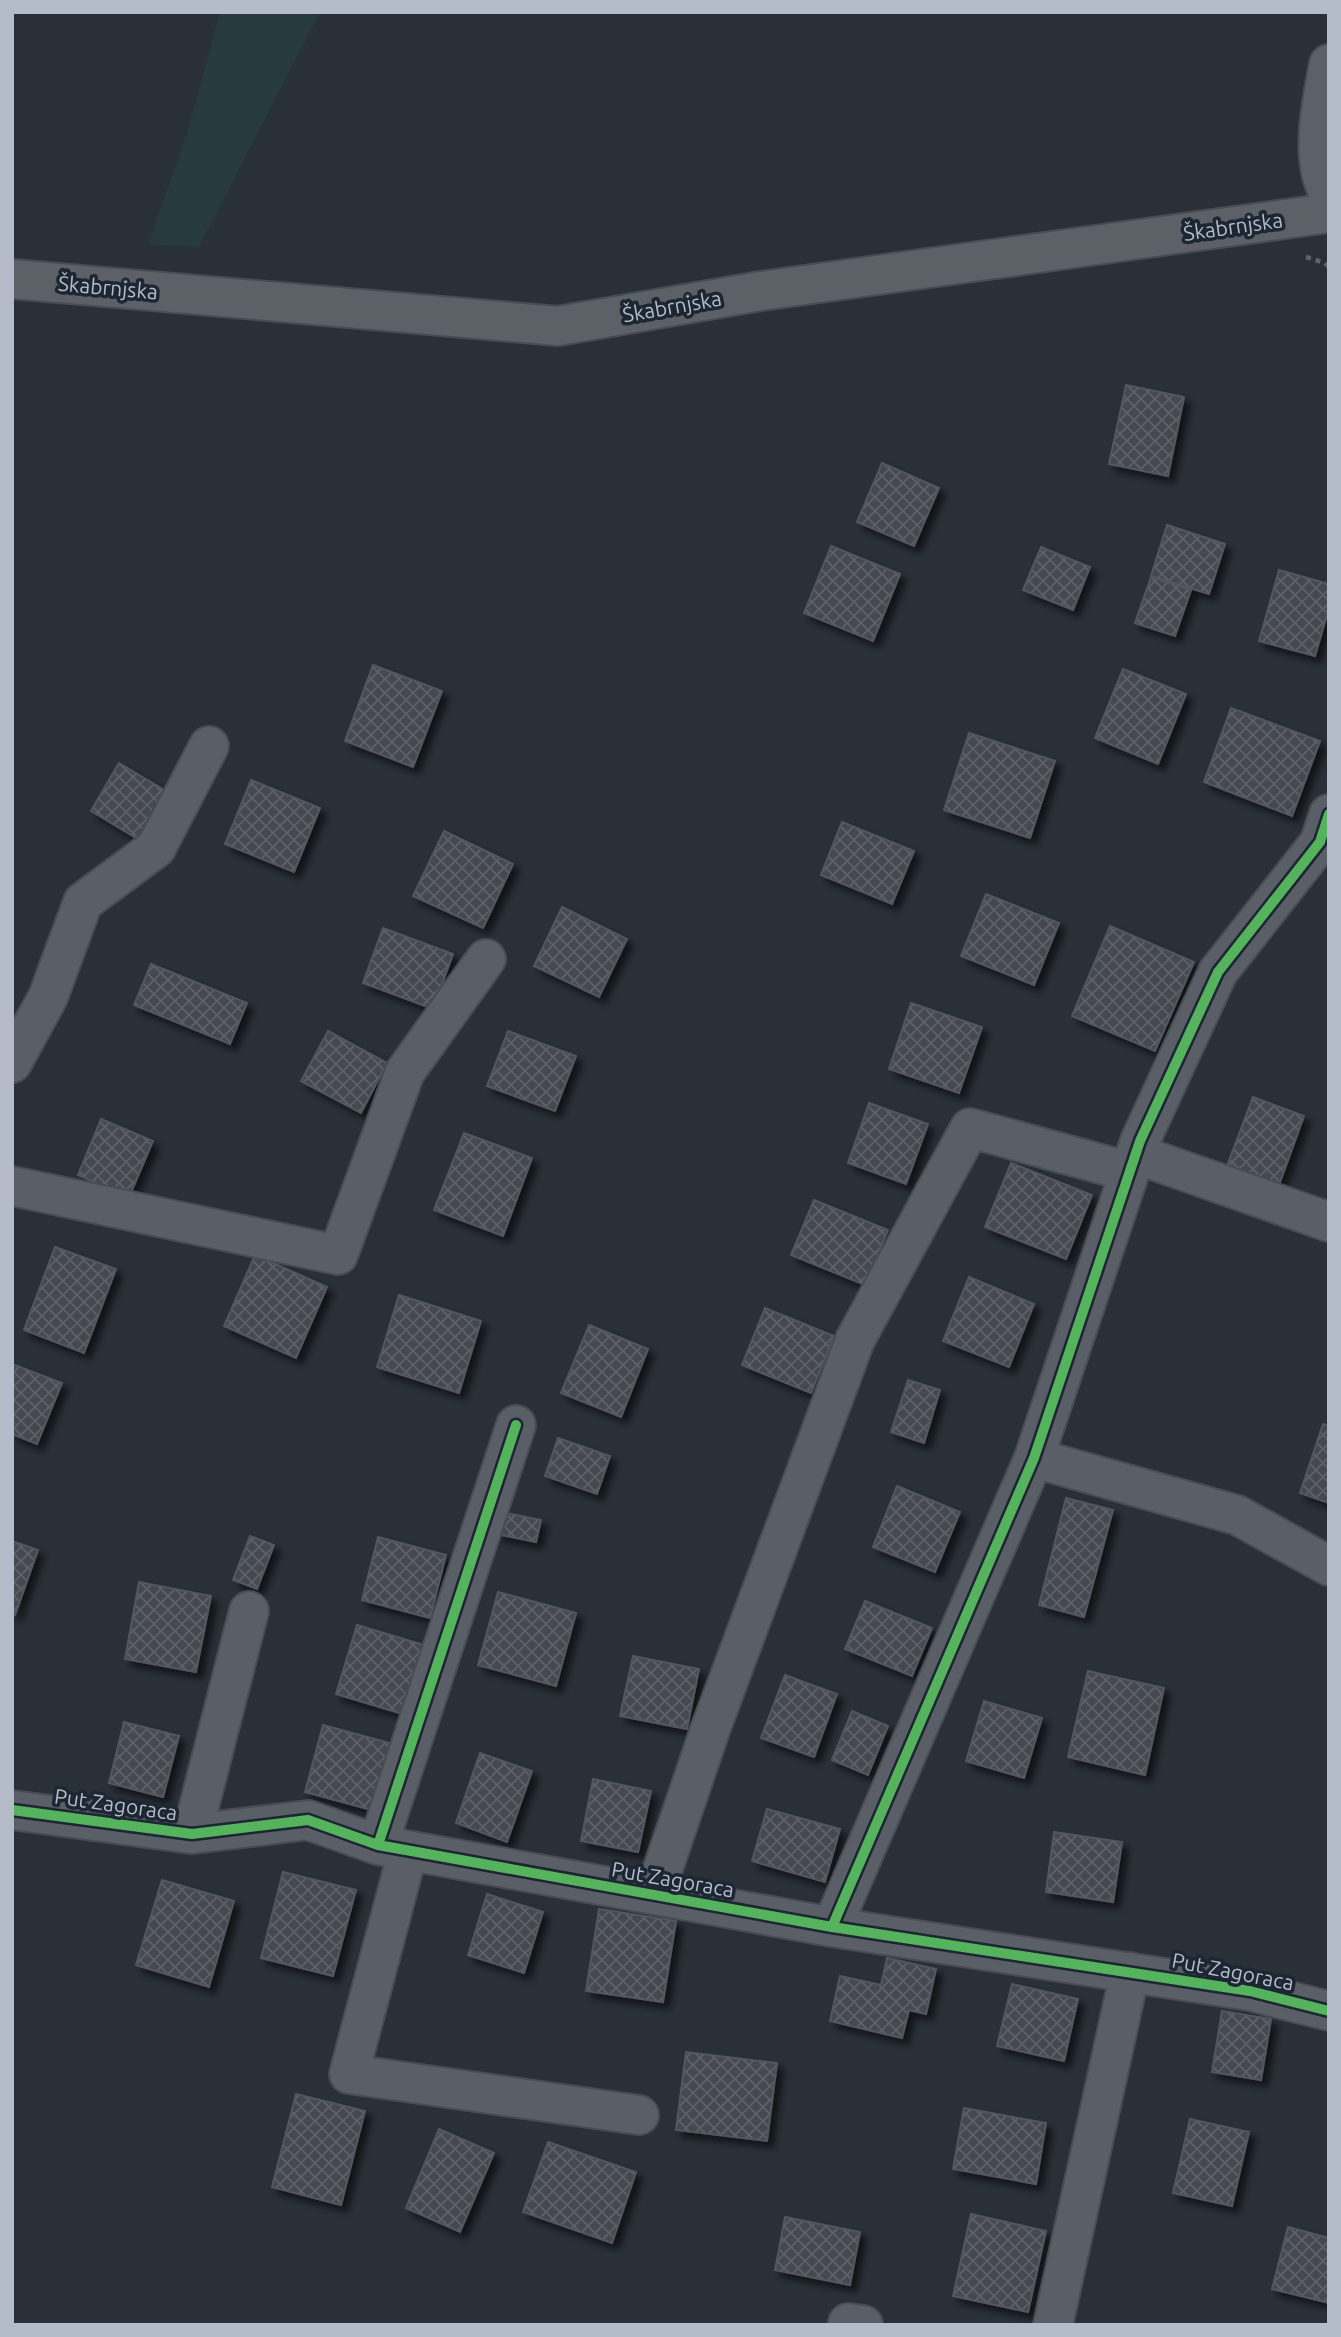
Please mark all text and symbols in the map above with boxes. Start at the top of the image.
street label: Škabrnjska [1182,207,1284,245]
street label: Škabrnjska [57,271,159,303]
street label: Škabrnjska [621,285,723,327]
street label: Put Zagoraca [53,1783,179,1825]
street label: Put Zagoraca [610,1856,736,1902]
street label: Put Zagoraca [1170,1947,1296,1995]

